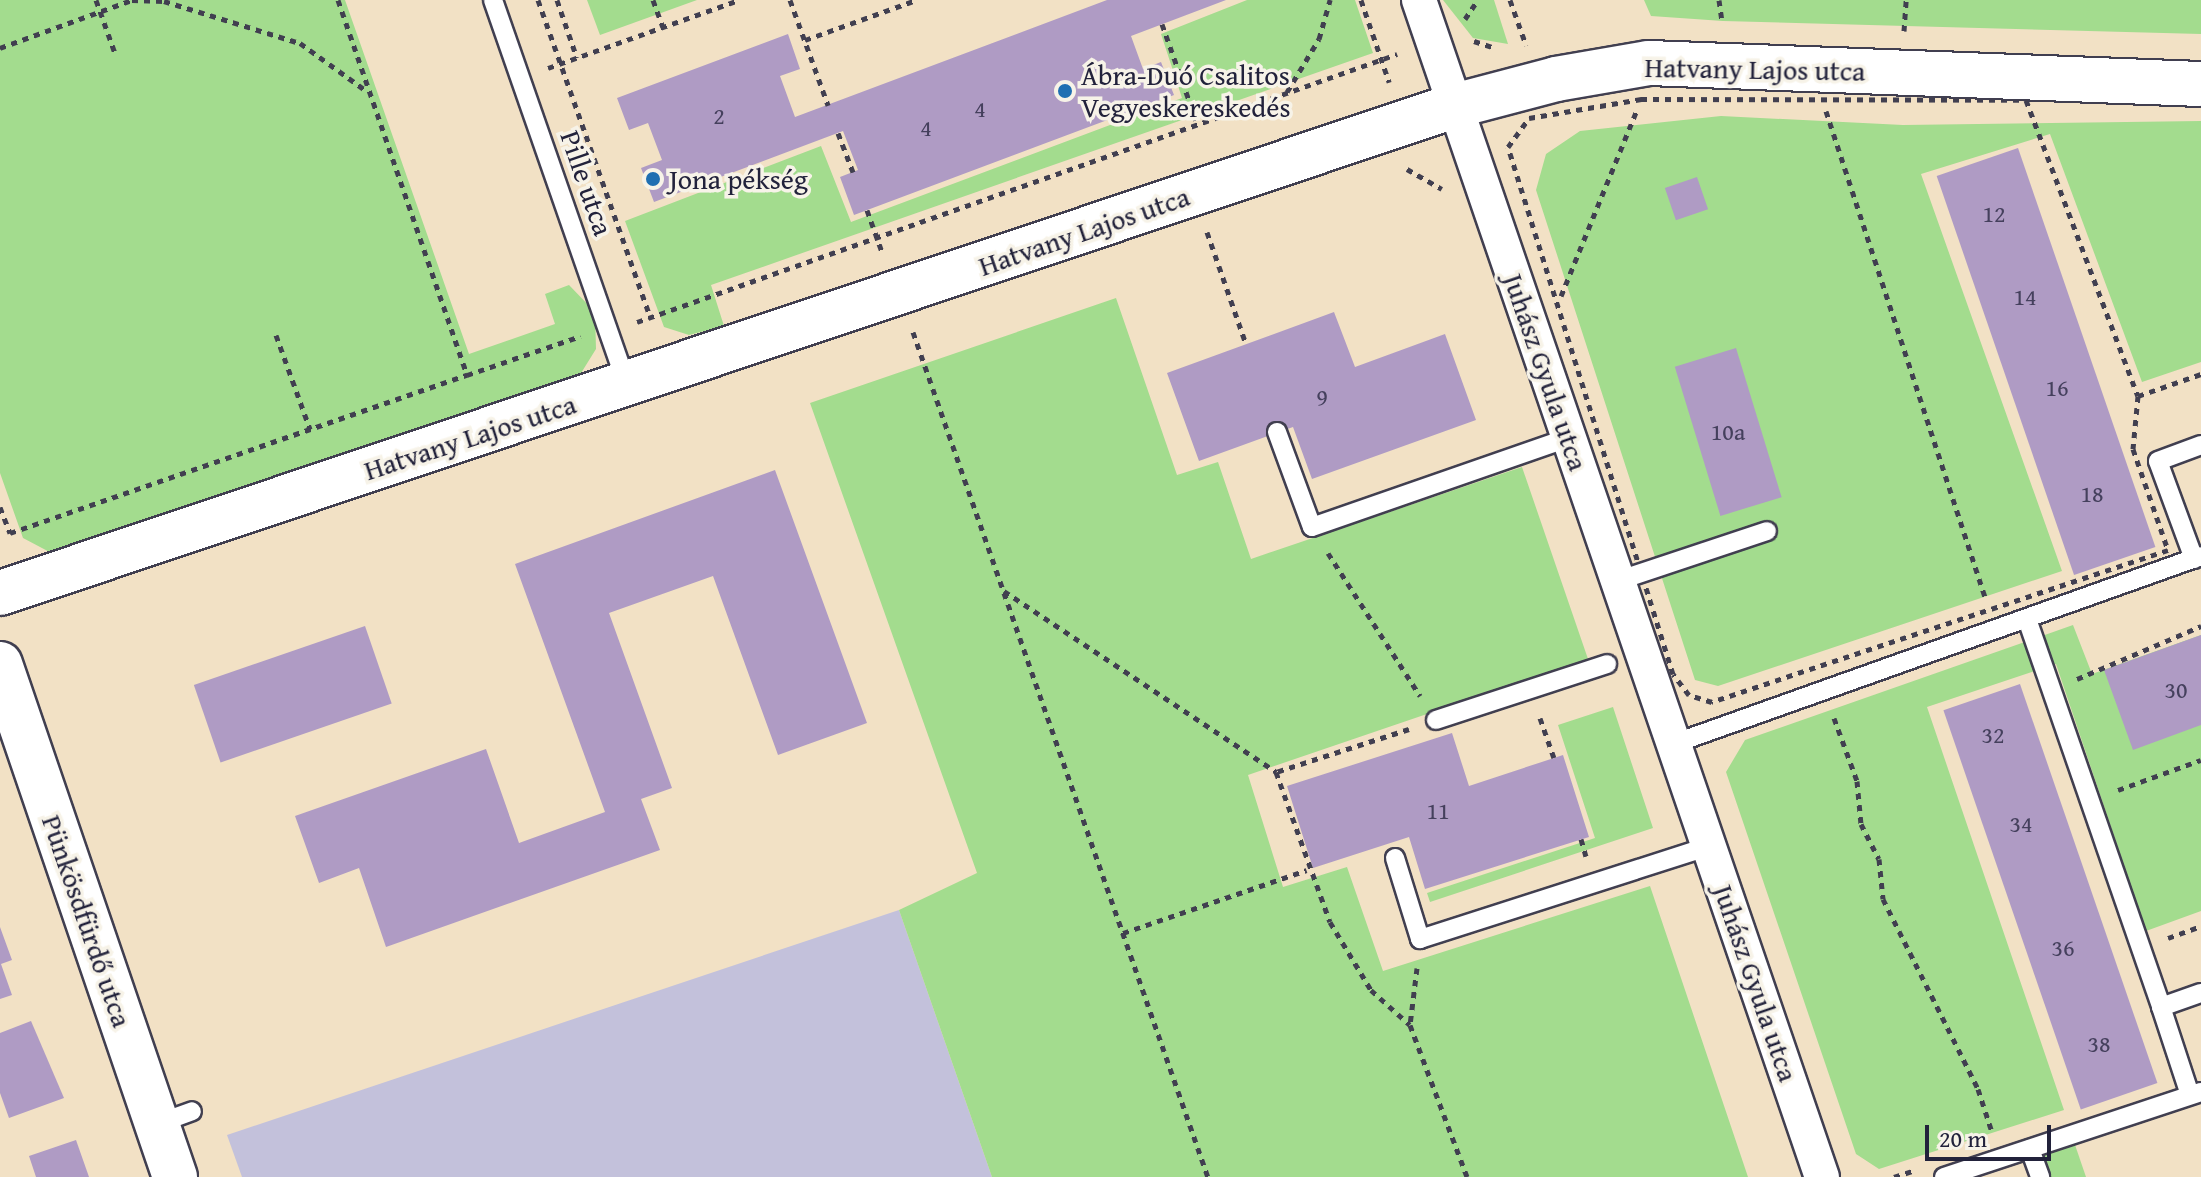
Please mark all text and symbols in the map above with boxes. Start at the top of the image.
street label: Hatvany Lajos utca [1644,50,1866,88]
place label: Ábra-Duó Csalitos Vegyeskereskedés [1081,58,1291,124]
marker: Ábra-Duó Csalitos Vegyeskereskedés [1056,82,1074,100]
house number: 4 [974,95,986,123]
house number: 2 [713,102,725,130]
house number: 4 [920,114,932,142]
street label: Pille utca [553,126,621,240]
place label: Jona pékség [669,162,808,196]
marker: Jona pékség [644,170,662,188]
street label: Hatvany Lajos utca [974,179,1194,283]
house number: 12 [1982,200,2006,228]
street label: Juhász Gyula utca [1497,269,1595,475]
house number: 14 [2013,283,2037,311]
house number: 16 [2045,374,2069,402]
house number: 9 [1316,383,1328,411]
street label: Hatvany Lajos utca [360,387,580,487]
house number: 10a [1711,418,1745,446]
house number: 18 [2080,480,2104,508]
house number: 30 [2164,676,2188,704]
house number: 32 [1981,721,2005,749]
house number: 11 [1426,797,1450,825]
house number: 34 [2009,810,2033,838]
street label: Pünkösdfürdő utca [35,811,139,1031]
street label: Juhász Gyula utca [1707,880,1805,1086]
house number: 36 [2051,934,2075,962]
house number: 38 [2087,1030,2111,1058]
scale bar [1929,1109,2055,1159]
text: 20 m [1939,1121,1987,1156]

